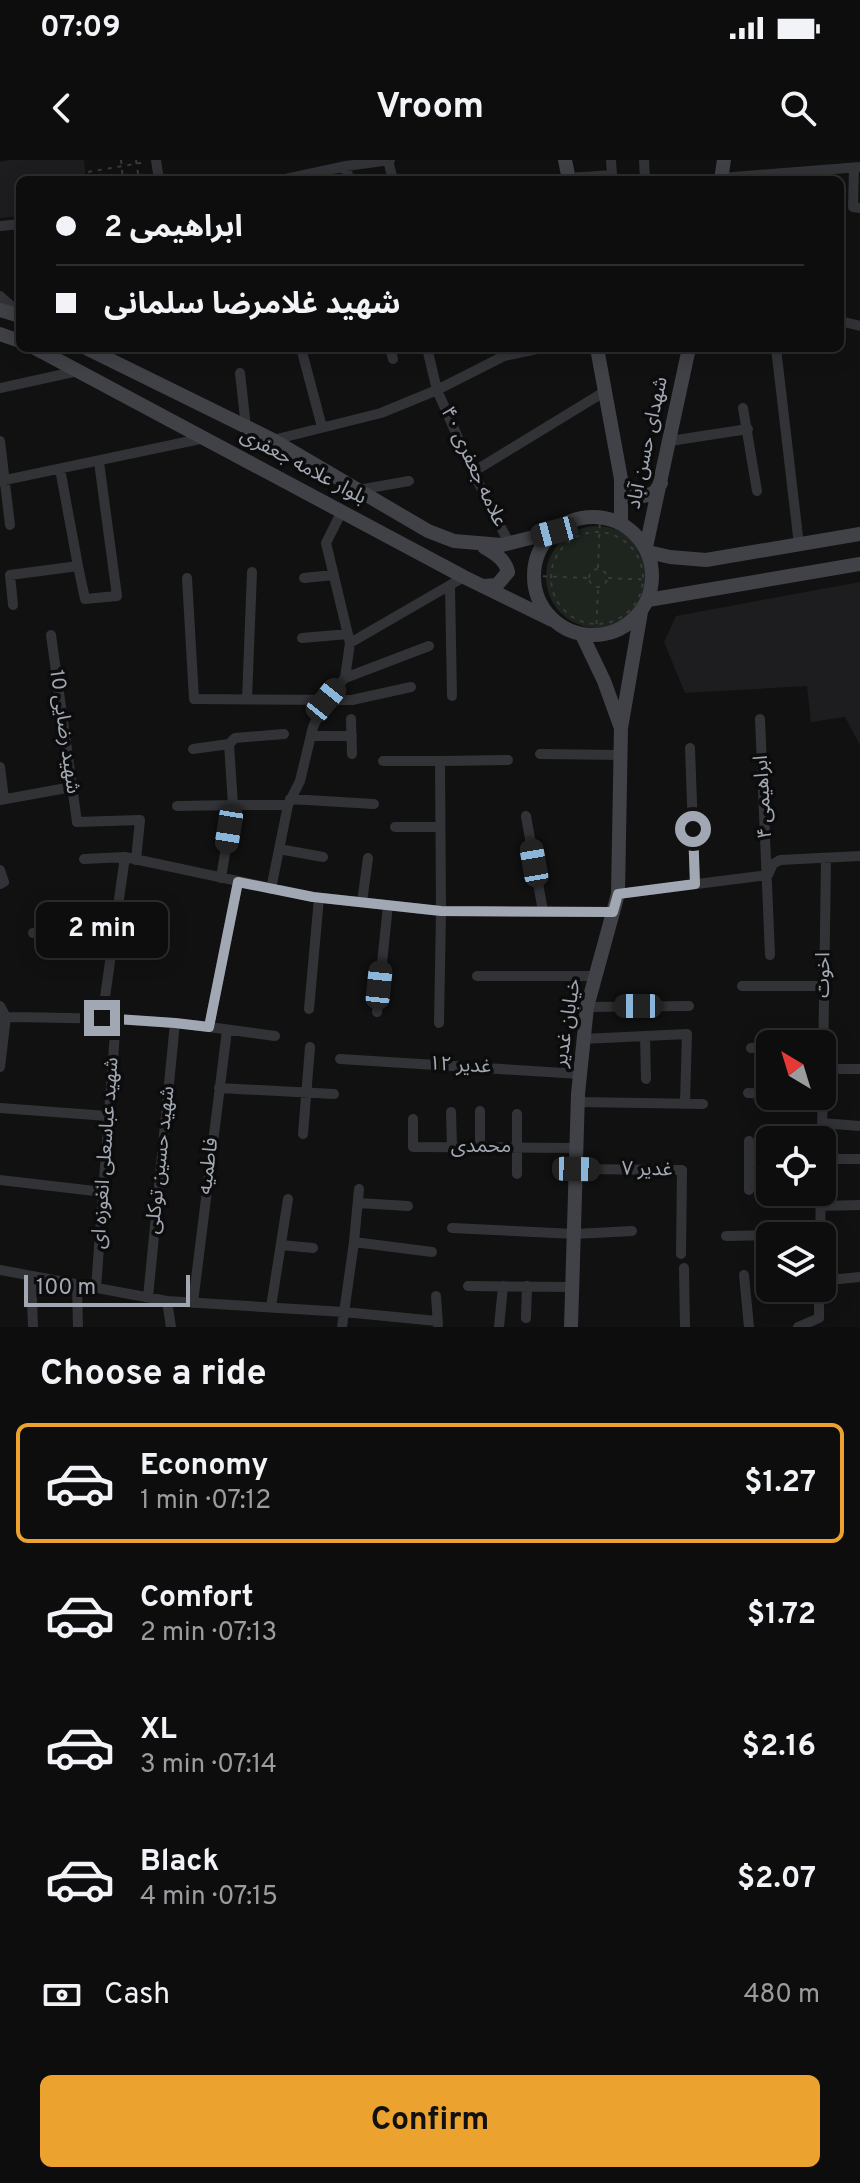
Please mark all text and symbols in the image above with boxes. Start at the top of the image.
text: 07:09 [40,10,121,47]
text: Vroom [376,85,484,131]
icon: back [40,86,84,130]
icon: search [776,86,820,130]
text: ابراهیمی 2 [104,210,243,247]
text: شهید غلامرضا سلمانی [104,287,401,324]
street label: شهدای حسن آباد [621,374,675,512]
street label: علامه جعفری ۴۰ [434,403,512,531]
street label: بلوار علامه جعفری [235,423,371,511]
car [528,514,580,550]
street label: شهید رضایی 10 [42,668,86,796]
car [302,674,350,726]
street label: ابراهیمی ۴ [749,755,779,839]
car [213,803,245,855]
route start [675,811,711,847]
car [518,837,550,889]
callout: 2 min [36,902,168,958]
text: 2 min [68,913,136,946]
street label: اخوت [811,952,837,998]
car [365,960,393,1010]
street label: خیابان غدیر [548,977,588,1070]
car [614,994,662,1018]
route end [84,1000,120,1036]
north arrow [756,1030,836,1110]
map controls [756,1030,836,1302]
street label: غدیر ۱۲ [428,1051,492,1081]
street label: شهید عباسعلی انغوزه ای [86,1056,126,1250]
street label: شهید حسین توکلی [140,1085,182,1235]
button: locate [756,1126,836,1206]
street label: محمدی [451,1134,511,1160]
street label: فاطمیه [193,1136,225,1196]
car [552,1157,600,1181]
street label: غدیر ۷ [621,1157,673,1183]
button: layers [756,1222,836,1302]
scale bar [24,1271,190,1307]
text: 100 m [36,1275,96,1302]
text: Choose a ride [40,1352,266,1398]
icon: car [44,1447,116,1519]
text: Economy [140,1448,268,1485]
text: $1.27 [744,1465,816,1502]
text: 1 min · 07:12 [140,1485,271,1518]
icon: car [44,1579,116,1651]
text: Comfort [140,1580,253,1617]
text: $1.72 [747,1597,816,1634]
text: 2 min · 07:13 [140,1617,277,1650]
icon: car [44,1711,116,1783]
text: XL [140,1712,177,1749]
text: $2.16 [742,1729,816,1766]
text: 3 min · 07:14 [140,1749,277,1782]
icon: car [44,1843,116,1915]
text: Black [140,1844,219,1881]
text: $2.07 [737,1861,816,1898]
text: 4 min · 07:15 [140,1881,278,1914]
icon: cash [40,1973,84,2017]
text: Cash [104,1977,170,2014]
text: 480 m [743,1979,820,2012]
button: Confirm [40,2075,820,2167]

